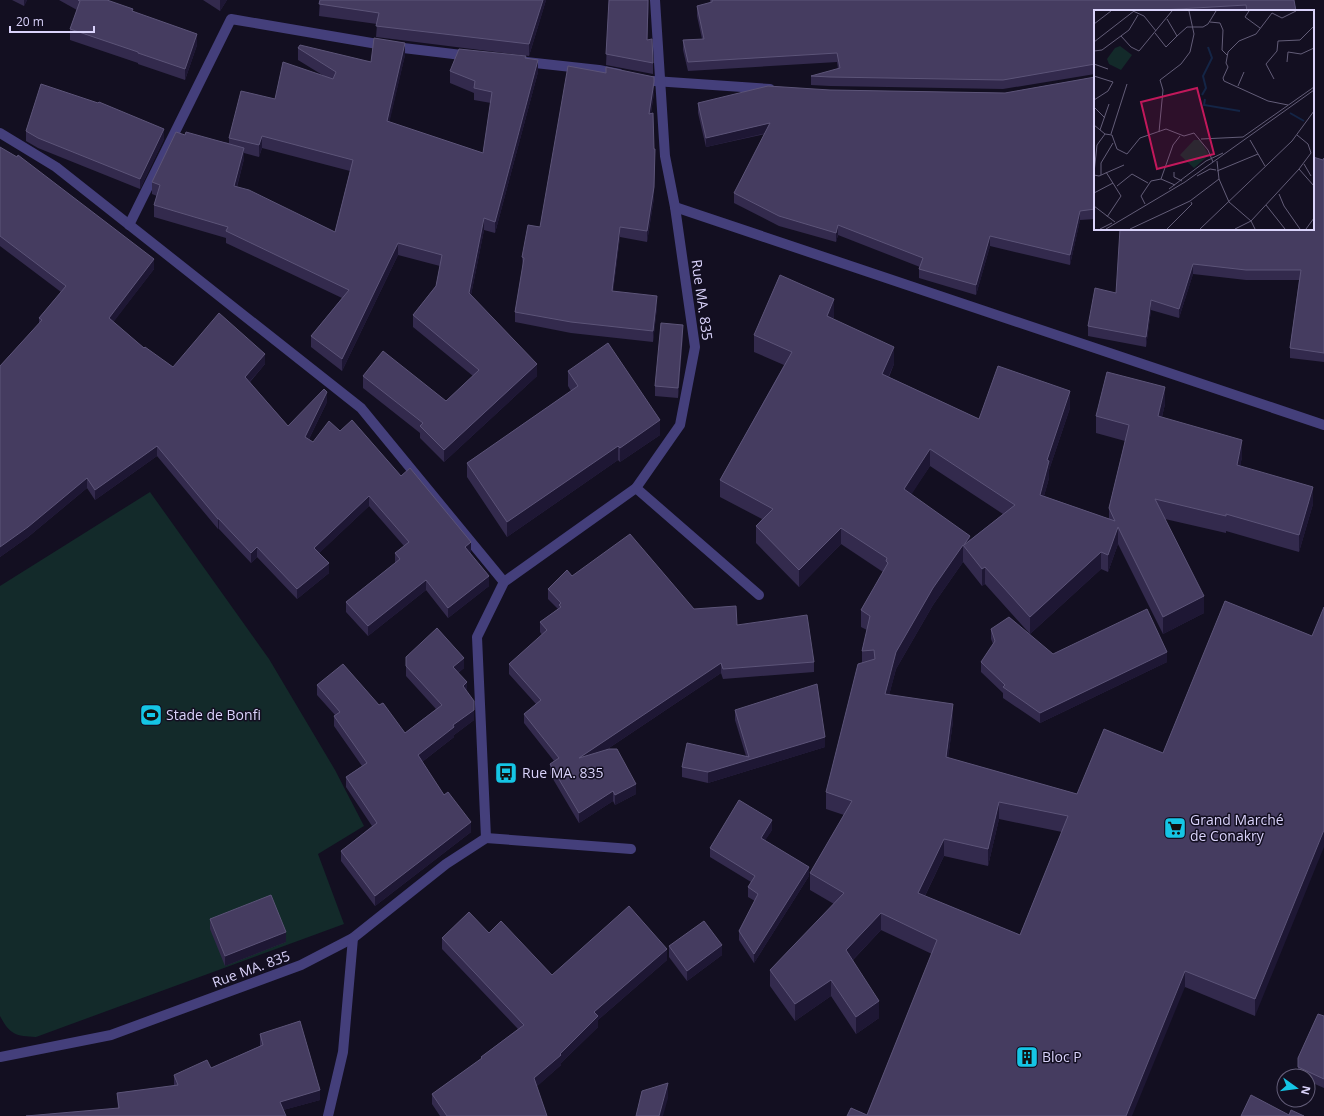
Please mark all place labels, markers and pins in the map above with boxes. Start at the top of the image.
sports icon: Stade de Bonfi [138,702,164,728]
place label: Stade de Bonfi [166,705,261,724]
bus stop icon: Rue MA. 835 [493,760,519,786]
place label: Rue MA. 835 [522,763,604,782]
place label: Grand Marché de Conakry [1190,810,1284,845]
supermarket icon: Grand Marché de Conakry [1162,815,1188,841]
building icon: Bloc P [1014,1044,1040,1070]
place label: Bloc P [1042,1047,1082,1066]

